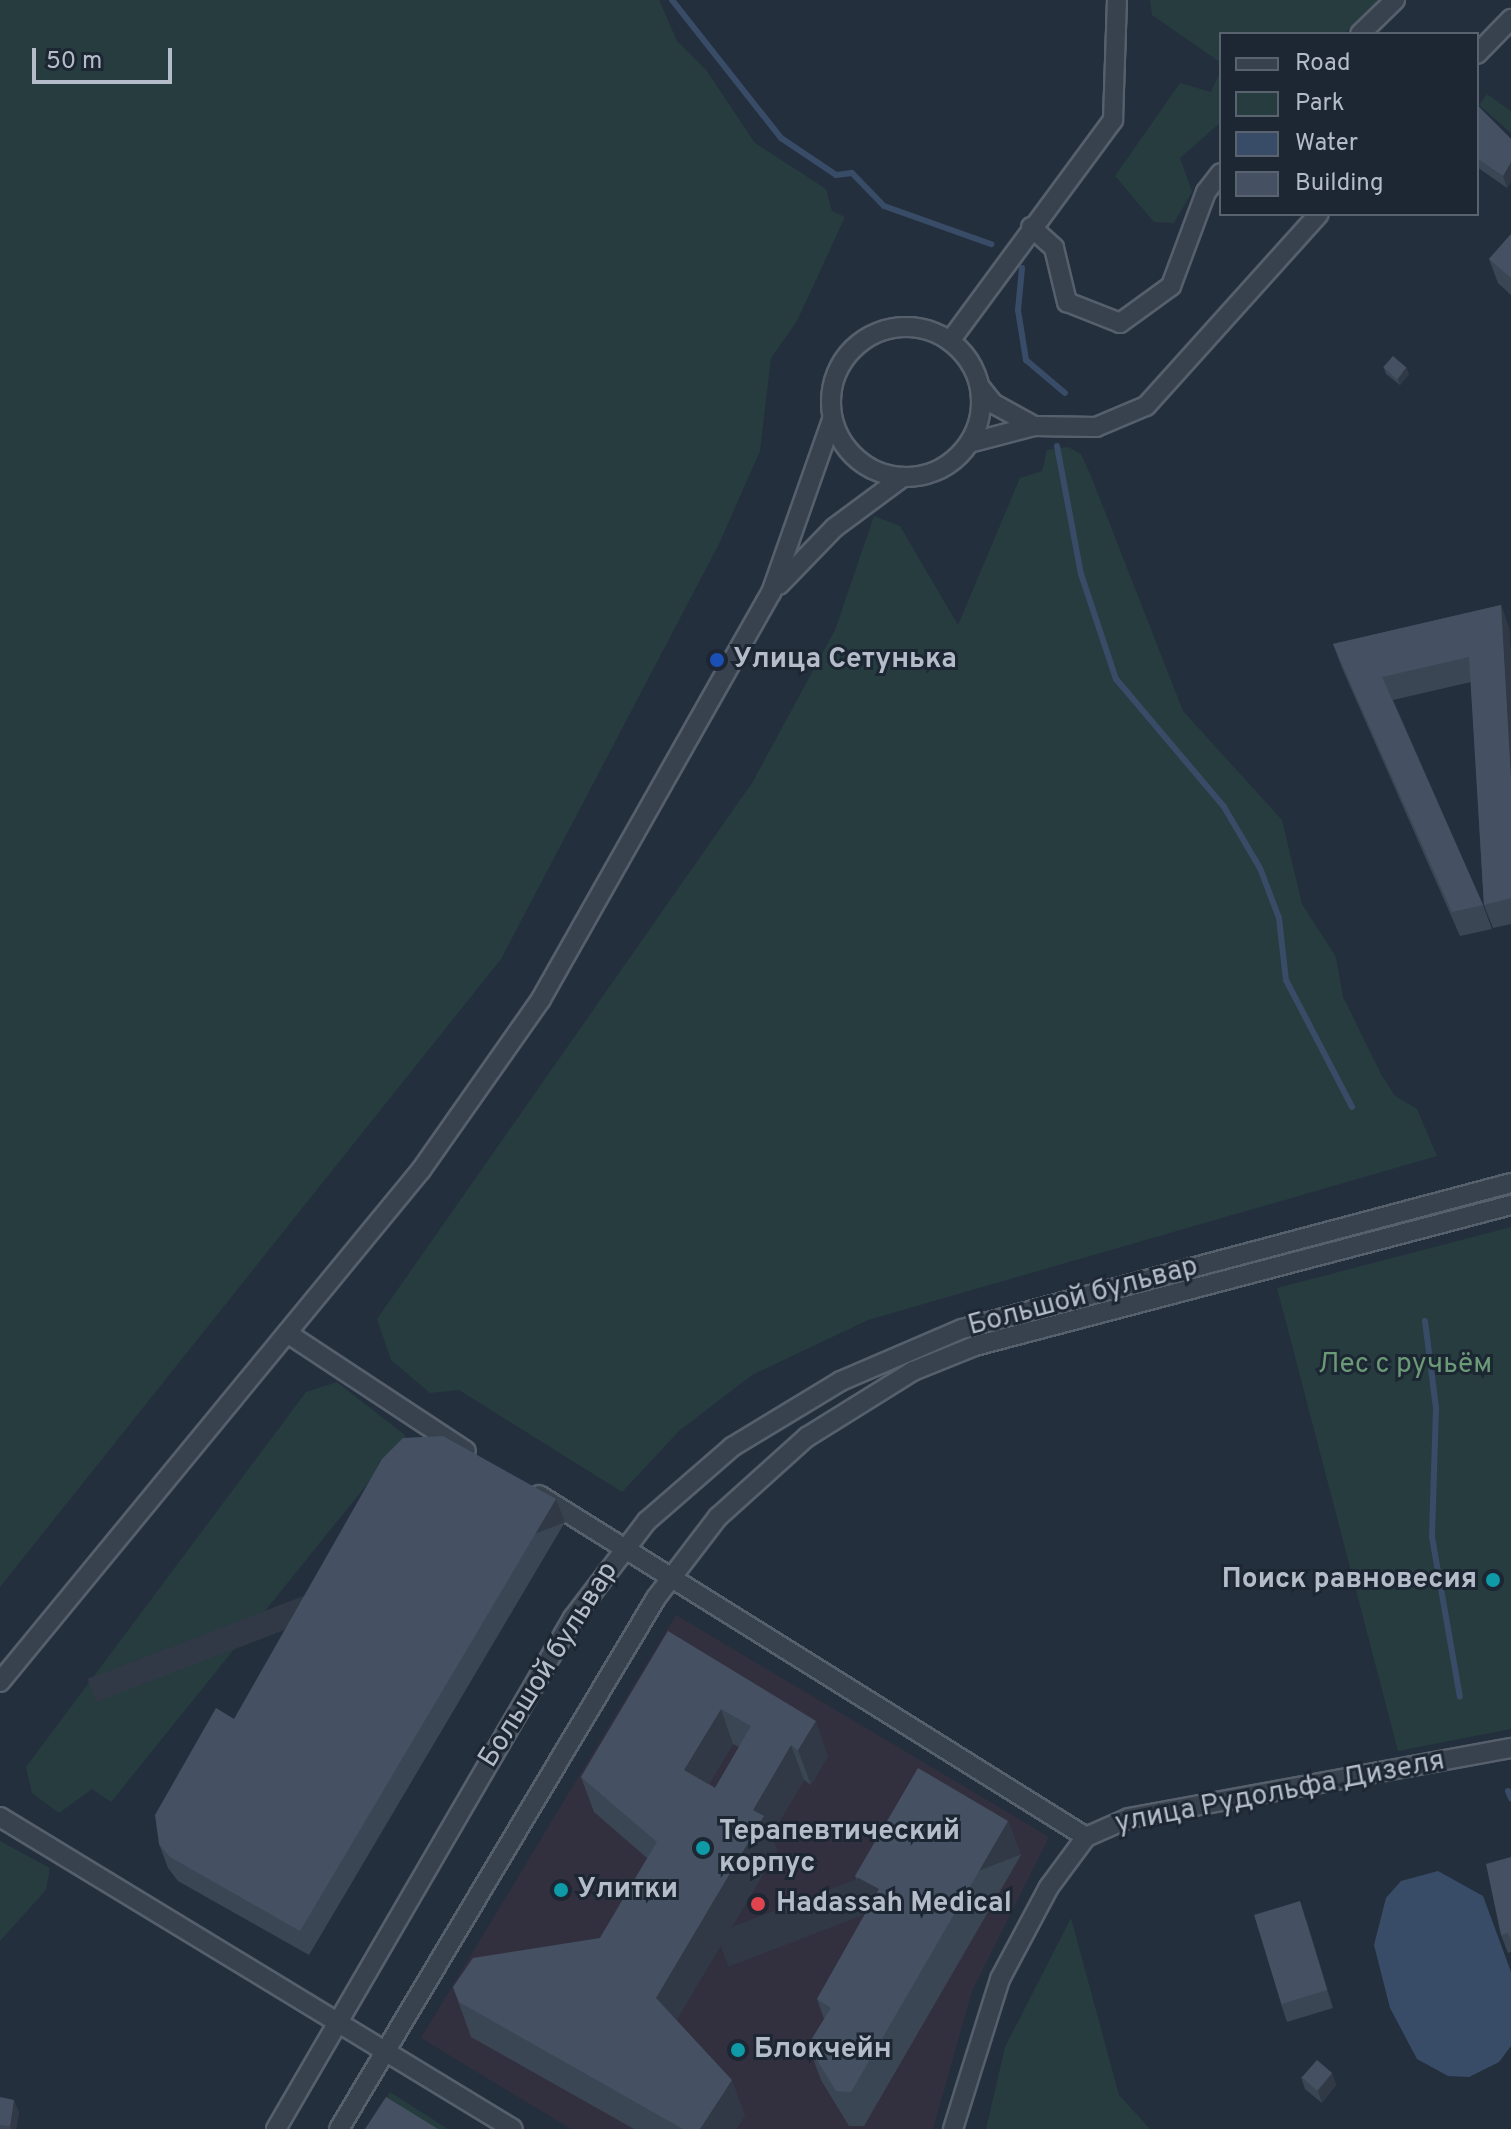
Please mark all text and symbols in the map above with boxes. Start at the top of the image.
scale bar [36,32,176,82]
legend [1219,32,1479,216]
text: 50 m [46,47,102,77]
text: Road [1295,49,1351,79]
text: Park [1295,89,1345,119]
text: Water [1295,129,1358,159]
text: Building [1295,169,1384,199]
place label: Улица Сетунька [733,643,957,677]
marker: Улица Сетунька [708,651,726,669]
street label: Большой бульвар [965,1250,1201,1344]
park label: Лес с ручьём [1318,1348,1492,1382]
street label: Большой бульвар [472,1556,626,1774]
place label: Поиск равновесия [1222,1563,1477,1597]
marker: Поиск равновесия [1484,1571,1502,1589]
street label: улица Рудольфа Дизеля [1112,1745,1448,1841]
place label: Терапевтический корпус [719,1815,960,1881]
marker: Терапевтический корпус [694,1839,712,1857]
place label: Улитки [577,1873,678,1907]
marker: Улитки [552,1881,570,1899]
place label: Hadassah Medical [776,1887,1012,1921]
marker: Hadassah Medical [747,1893,769,1915]
place label: Блокчейн [754,2033,892,2067]
marker: Блокчейн [729,2041,747,2059]

